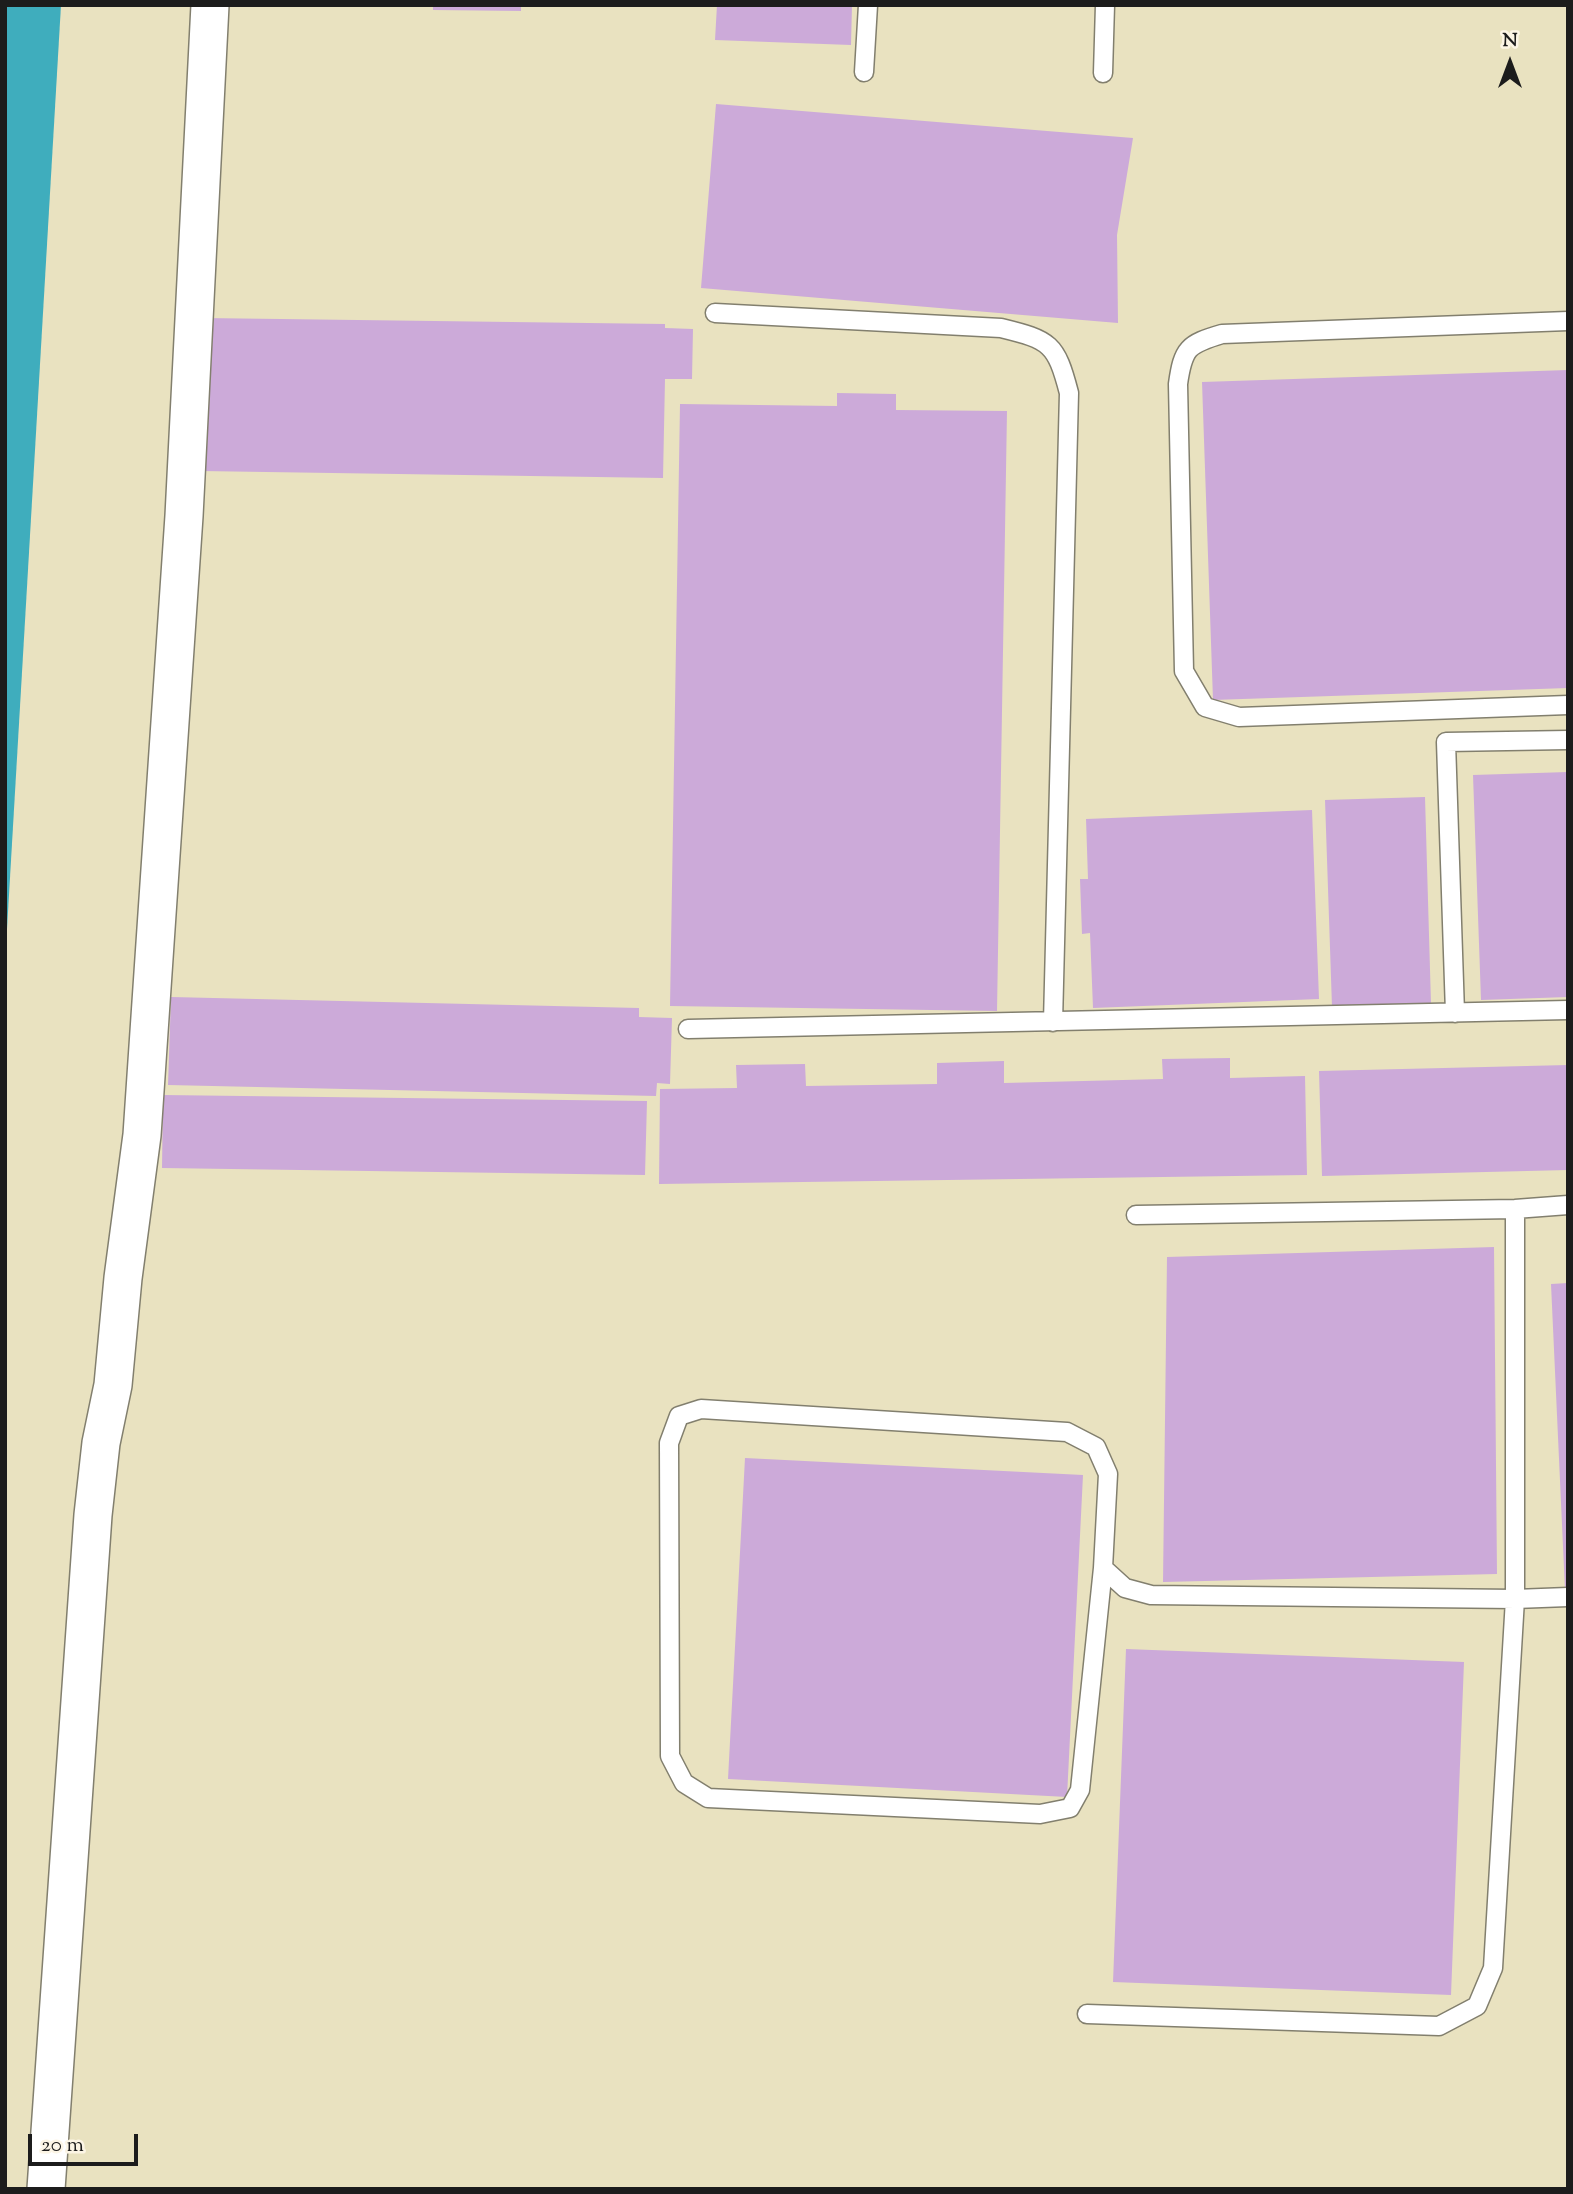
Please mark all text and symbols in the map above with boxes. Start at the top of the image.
north arrow [1475,28,1545,98]
text: N [1502,28,1518,55]
scale bar [32,2120,142,2164]
text: 20 m [41,2131,84,2161]

